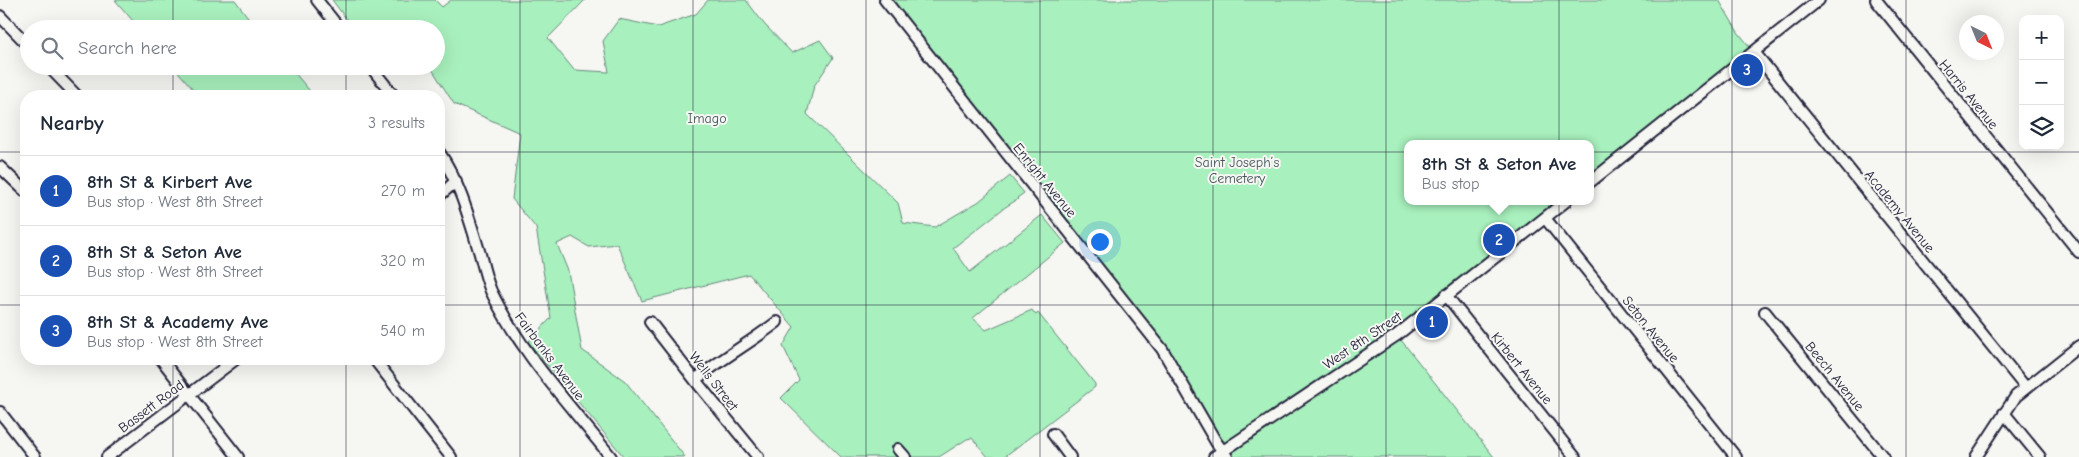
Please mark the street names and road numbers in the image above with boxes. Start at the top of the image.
street label: Harris Avenue [1935,56,2002,133]
street label: Enright Avenue [1009,140,1080,221]
street label: Academy Avenue [1861,166,1938,256]
street label: Seton Avenue [1619,293,1683,366]
street label: West 8th Street [1320,307,1406,373]
street label: Fairbanks Avenue [511,309,588,404]
street label: Kirbert Avenue [1487,329,1556,408]
street label: Beech Avenue [1801,338,1868,414]
street label: Wells Street [685,349,742,415]
street label: Bassett Road [115,376,187,436]

